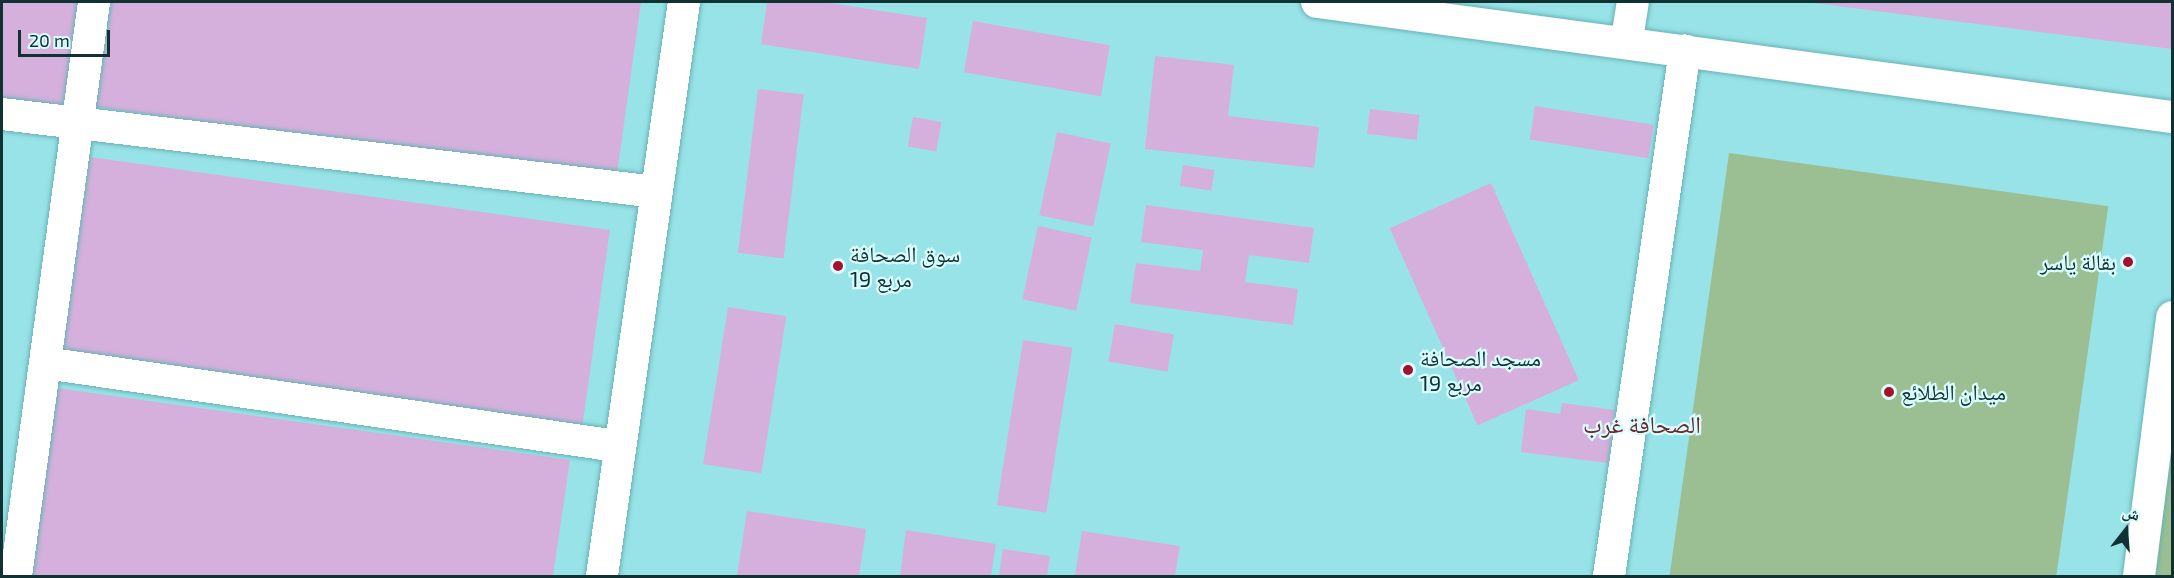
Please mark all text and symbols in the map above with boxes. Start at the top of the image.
scale bar [21,18,112,56]
text: 20 m [29,29,70,51]
place label: سوق الصحافة مربع 19 [850,240,960,292]
place label: بقالة ياسر [2040,249,2116,275]
marker: بقالة ياسر [2121,255,2135,269]
marker: سوق الصحافة مربع 19 [831,259,845,273]
place label: مسجد الصحافة مربع 19 [1420,344,1541,396]
marker: مسجد الصحافة مربع 19 [1401,363,1415,377]
place label: ميدان الطلائع [1901,379,2006,405]
marker: ميدان الطلائع [1882,385,1896,399]
district label: الصحافة غرب [1583,410,1701,438]
north arrow [2096,500,2156,560]
text: ش [2121,501,2142,524]

